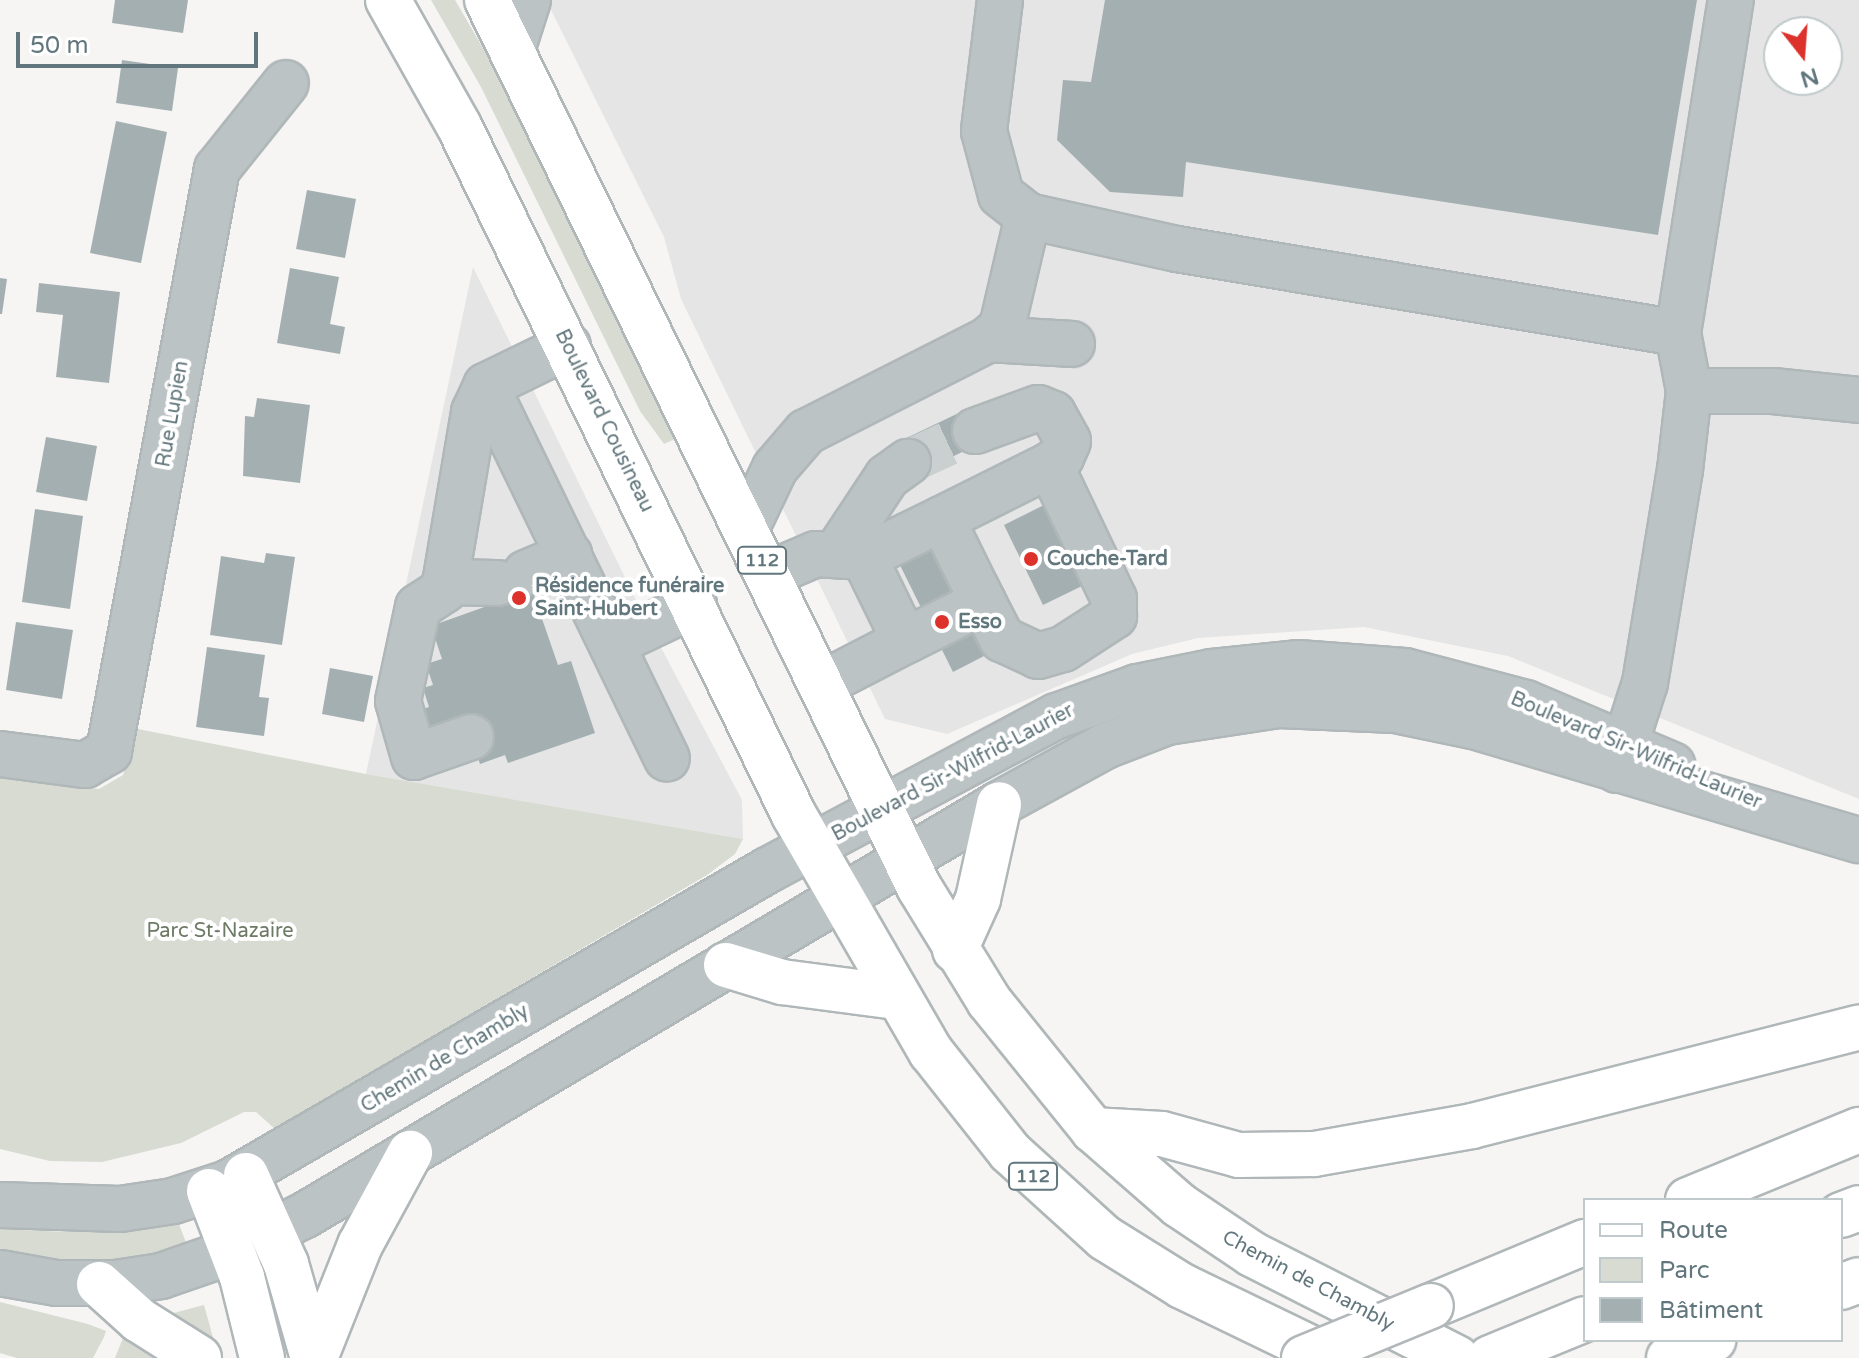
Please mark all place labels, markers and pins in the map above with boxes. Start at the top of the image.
place label: Couche-Tard [1047,547,1168,571]
marker: Couche-Tard [1022,550,1040,568]
place label: Résidence funéraire Saint-Hubert [535,574,724,621]
marker: Résidence funéraire Saint-Hubert [510,589,528,607]
place label: Esso [958,610,1002,634]
marker: Esso [933,613,951,631]

